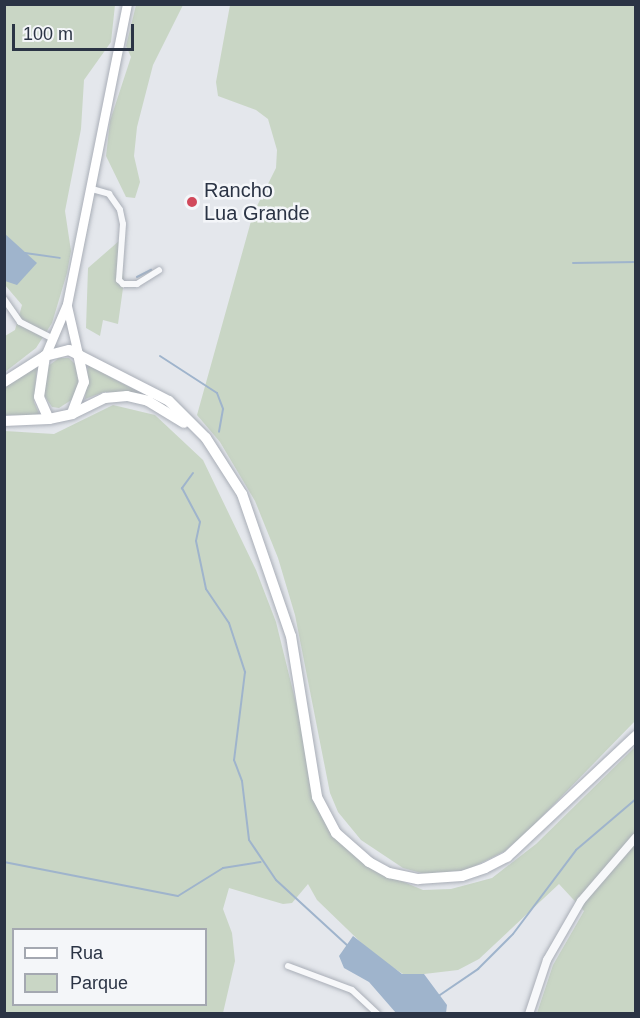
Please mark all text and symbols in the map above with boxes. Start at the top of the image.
scale bar [15,12,136,50]
text: 100 m [23,24,73,44]
place label: Rancho Lua Grande [204,178,310,225]
marker: Rancho Lua Grande [185,195,199,209]
legend [12,928,207,1006]
text: Rua [70,943,103,963]
text: Parque [70,973,128,993]

